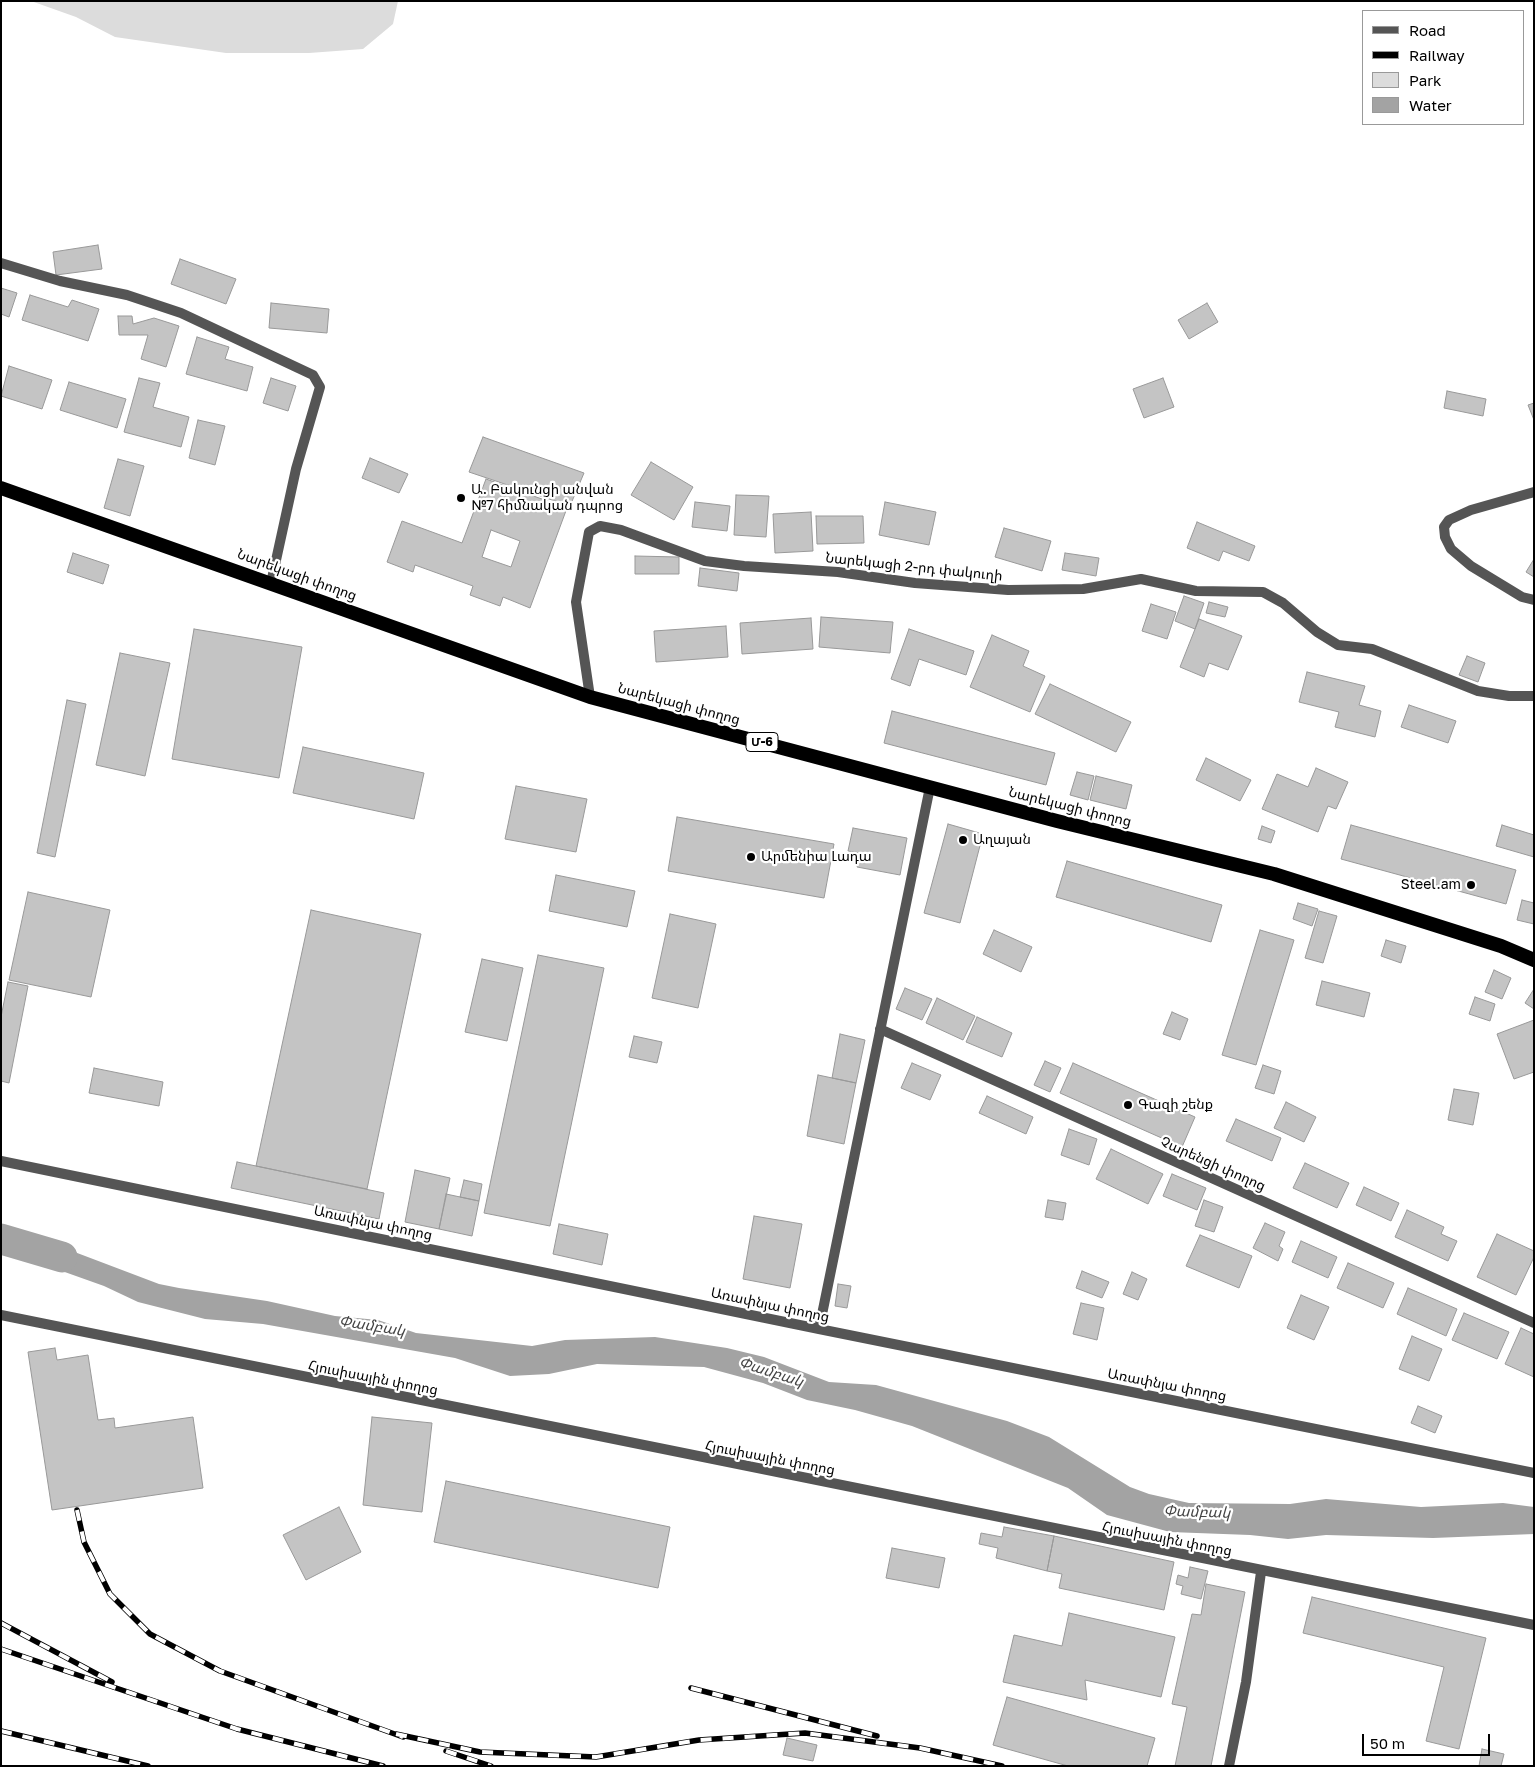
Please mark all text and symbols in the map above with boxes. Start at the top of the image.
legend [1362,10,1525,125]
text: Road [1409,21,1446,39]
text: Railway [1409,46,1465,64]
text: Park [1409,71,1441,89]
text: Water [1409,96,1452,114]
place label: Ա. Բակունցի անվան №7 հիմնական դպրոց [471,482,623,514]
marker: Ա. Բակունցի անվան №7 հիմնական դպրոց [455,492,467,504]
street label: Նարեկացի փողոց [235,546,359,604]
street label: Նարեկացի 2-րդ փակուղի [825,549,1003,585]
street label: Նարեկացի փողոց [616,680,742,728]
road number: Մ-6 [746,732,778,752]
street label: Նարեկացի փողոց [1007,784,1133,830]
place label: Աղայան [973,832,1031,848]
marker: Աղայան [957,834,969,846]
place label: Արմենիա Լադա [761,849,872,865]
marker: Արմենիա Լադա [745,851,757,863]
place label: Steel.am [1401,877,1461,893]
marker: Steel.am [1465,879,1477,891]
place label: Գազի շենք [1138,1097,1213,1113]
marker: Գազի շենք [1122,1099,1134,1111]
street label: Չարենցի փողոց [1158,1133,1268,1195]
street label: Առափնյա փողոց [312,1202,434,1244]
street label: Առափնյա փողոց [709,1284,831,1326]
water label: Փամբակ [338,1312,406,1340]
water label: Փամբակ [737,1353,805,1391]
street label: Հյուսիսային փողոց [307,1357,439,1399]
street label: Առափնյա փողոց [1106,1365,1228,1405]
street label: Հյուսիսային փողոց [704,1437,836,1479]
water label: Փամբակ [1163,1502,1231,1522]
street label: Հյուսիսային փողոց [1101,1518,1233,1560]
scale bar [1365,1724,1492,1756]
text: 50 m [1370,1734,1405,1752]

